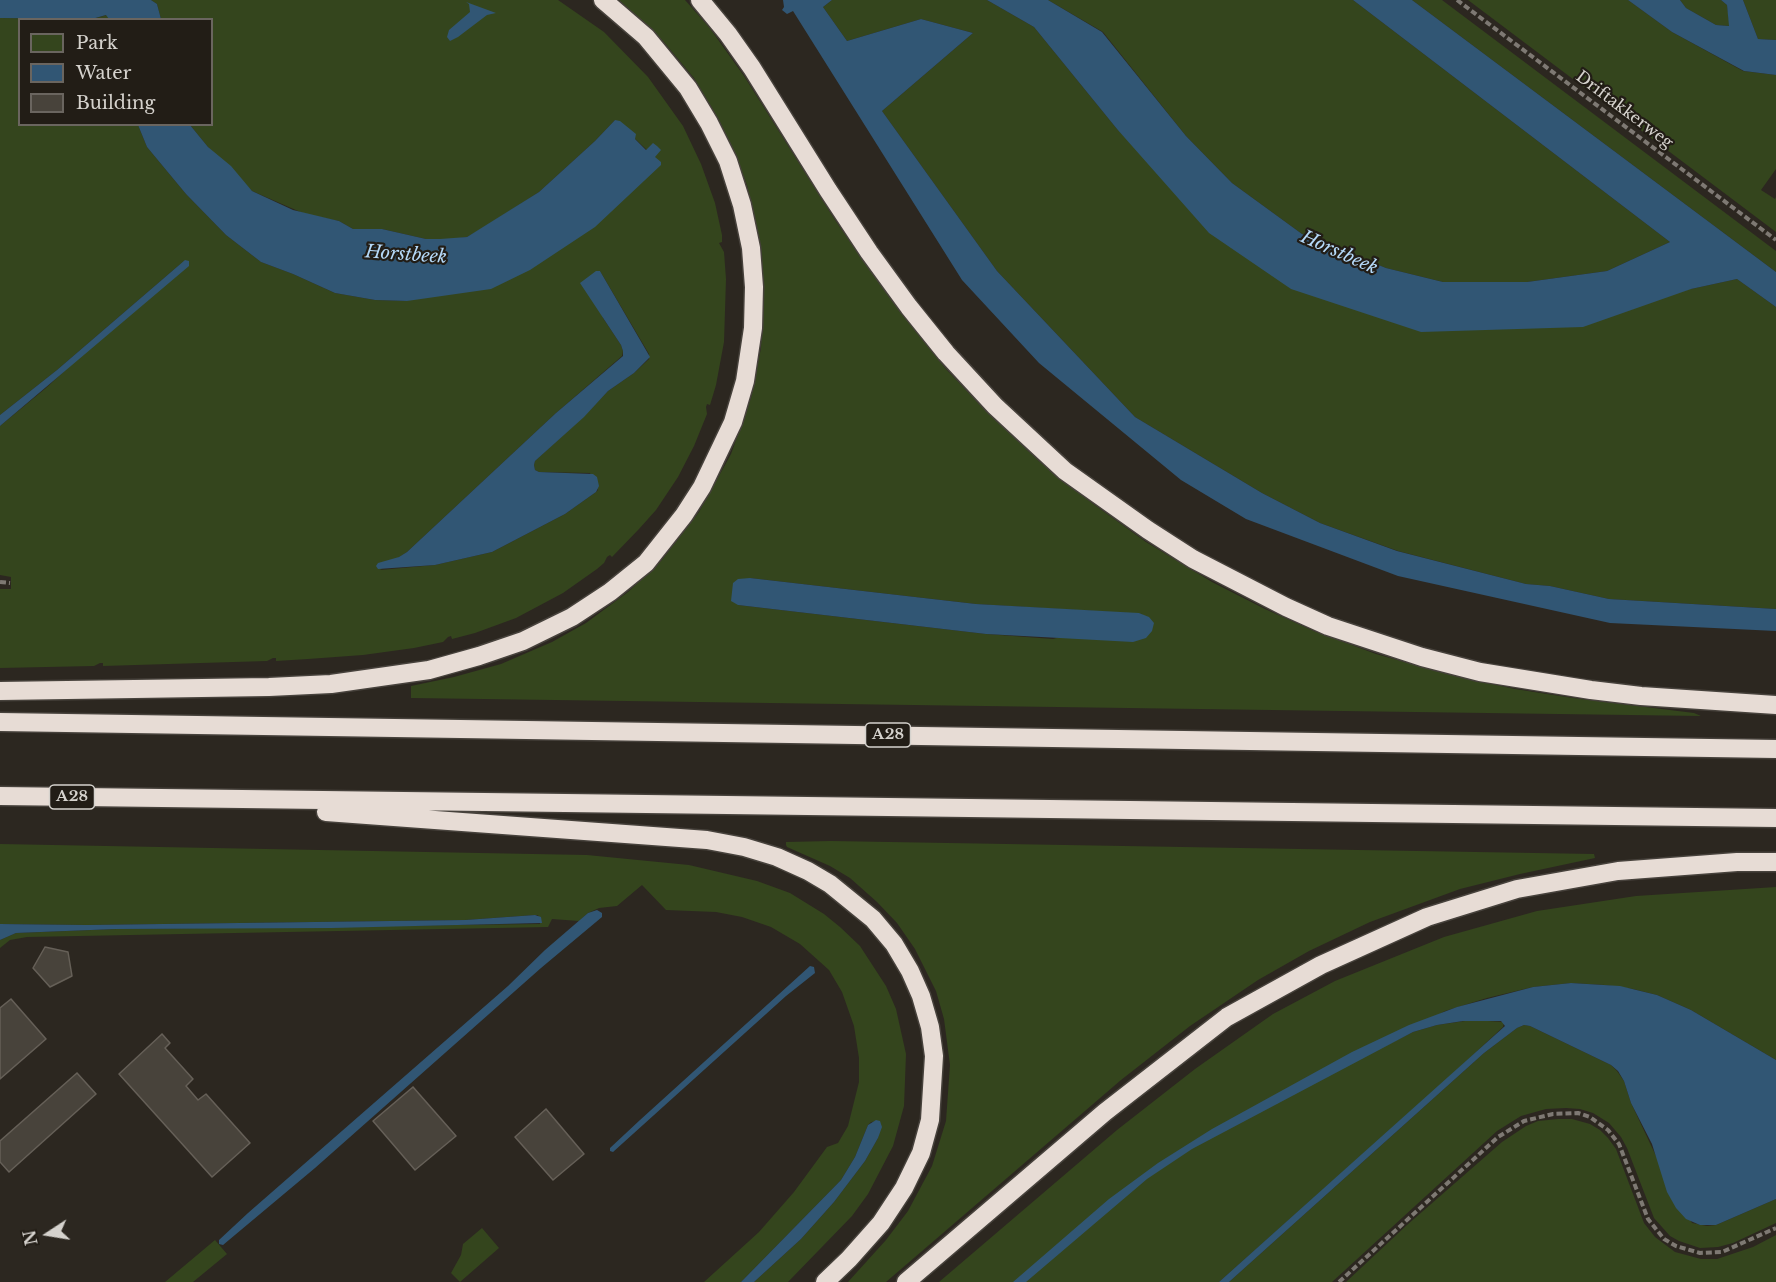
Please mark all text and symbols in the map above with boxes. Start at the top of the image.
legend [18,18,213,126]
text: Park [76,32,118,54]
text: Water [76,62,131,84]
street label: Driftakkerweg [1572,67,1676,153]
text: Building [76,92,155,114]
water label: Horstbeek [1297,226,1381,280]
water label: Horstbeek [364,241,448,269]
road number: A28 [866,723,910,747]
road number: A28 [50,785,94,809]
north arrow [18,1204,78,1264]
text: N [19,1228,42,1247]

